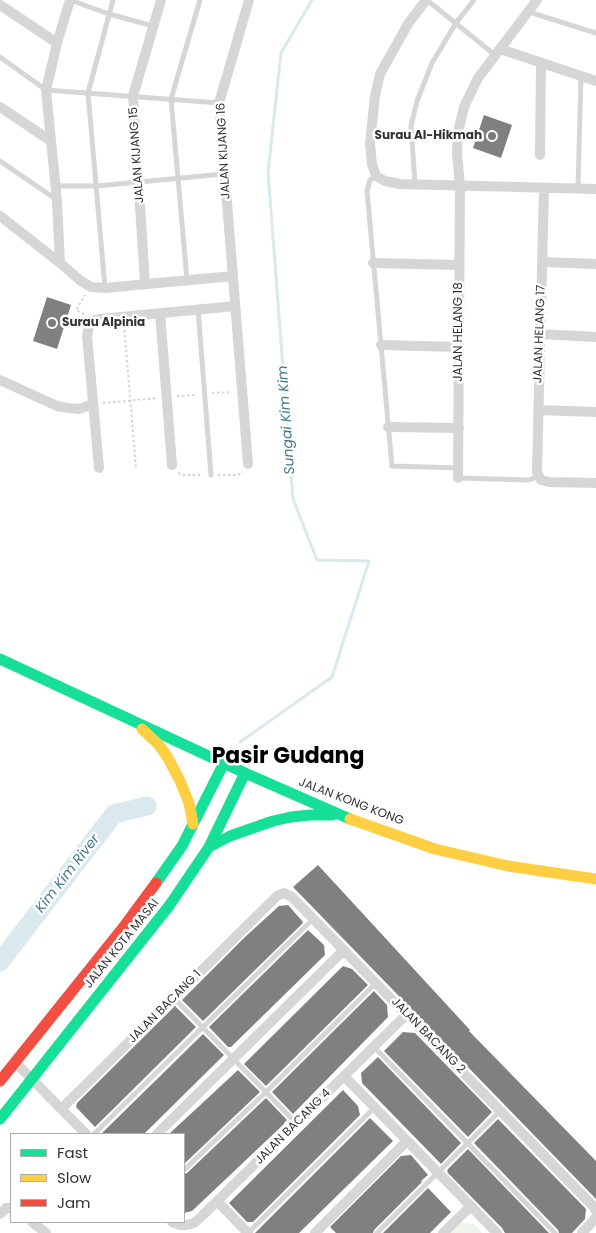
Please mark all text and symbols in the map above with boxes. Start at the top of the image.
street label: JALAN KIJANG 16 [214,102,234,200]
street label: JALAN KIJANG 15 [126,106,148,204]
place label: Surau Al-Hikmah [375,129,482,143]
marker: Surau Al-Hikmah [486,130,498,142]
street label: JALAN HELANG 18 [452,282,466,382]
street label: JALAN HELANG 17 [531,285,549,383]
place label: Surau Alpinia [62,316,145,330]
marker: Surau Alpinia [46,317,58,329]
water label: Sungai Kim Kim [275,365,299,475]
district label: Pasir Gudang [212,744,364,770]
street label: JALAN KONG KONG [296,775,406,829]
water label: Kim Kim River [32,832,104,916]
street label: JALAN KOTA MASAI [82,897,162,991]
street label: JALAN BACANG 1 [126,968,204,1046]
street label: JALAN BACANG 2 [388,995,468,1077]
street label: JALAN BACANG 4 [252,1086,334,1168]
legend [10,1133,185,1223]
text: Fast [57,1142,88,1163]
text: Slow [57,1167,91,1188]
text: Jam [57,1192,91,1213]

